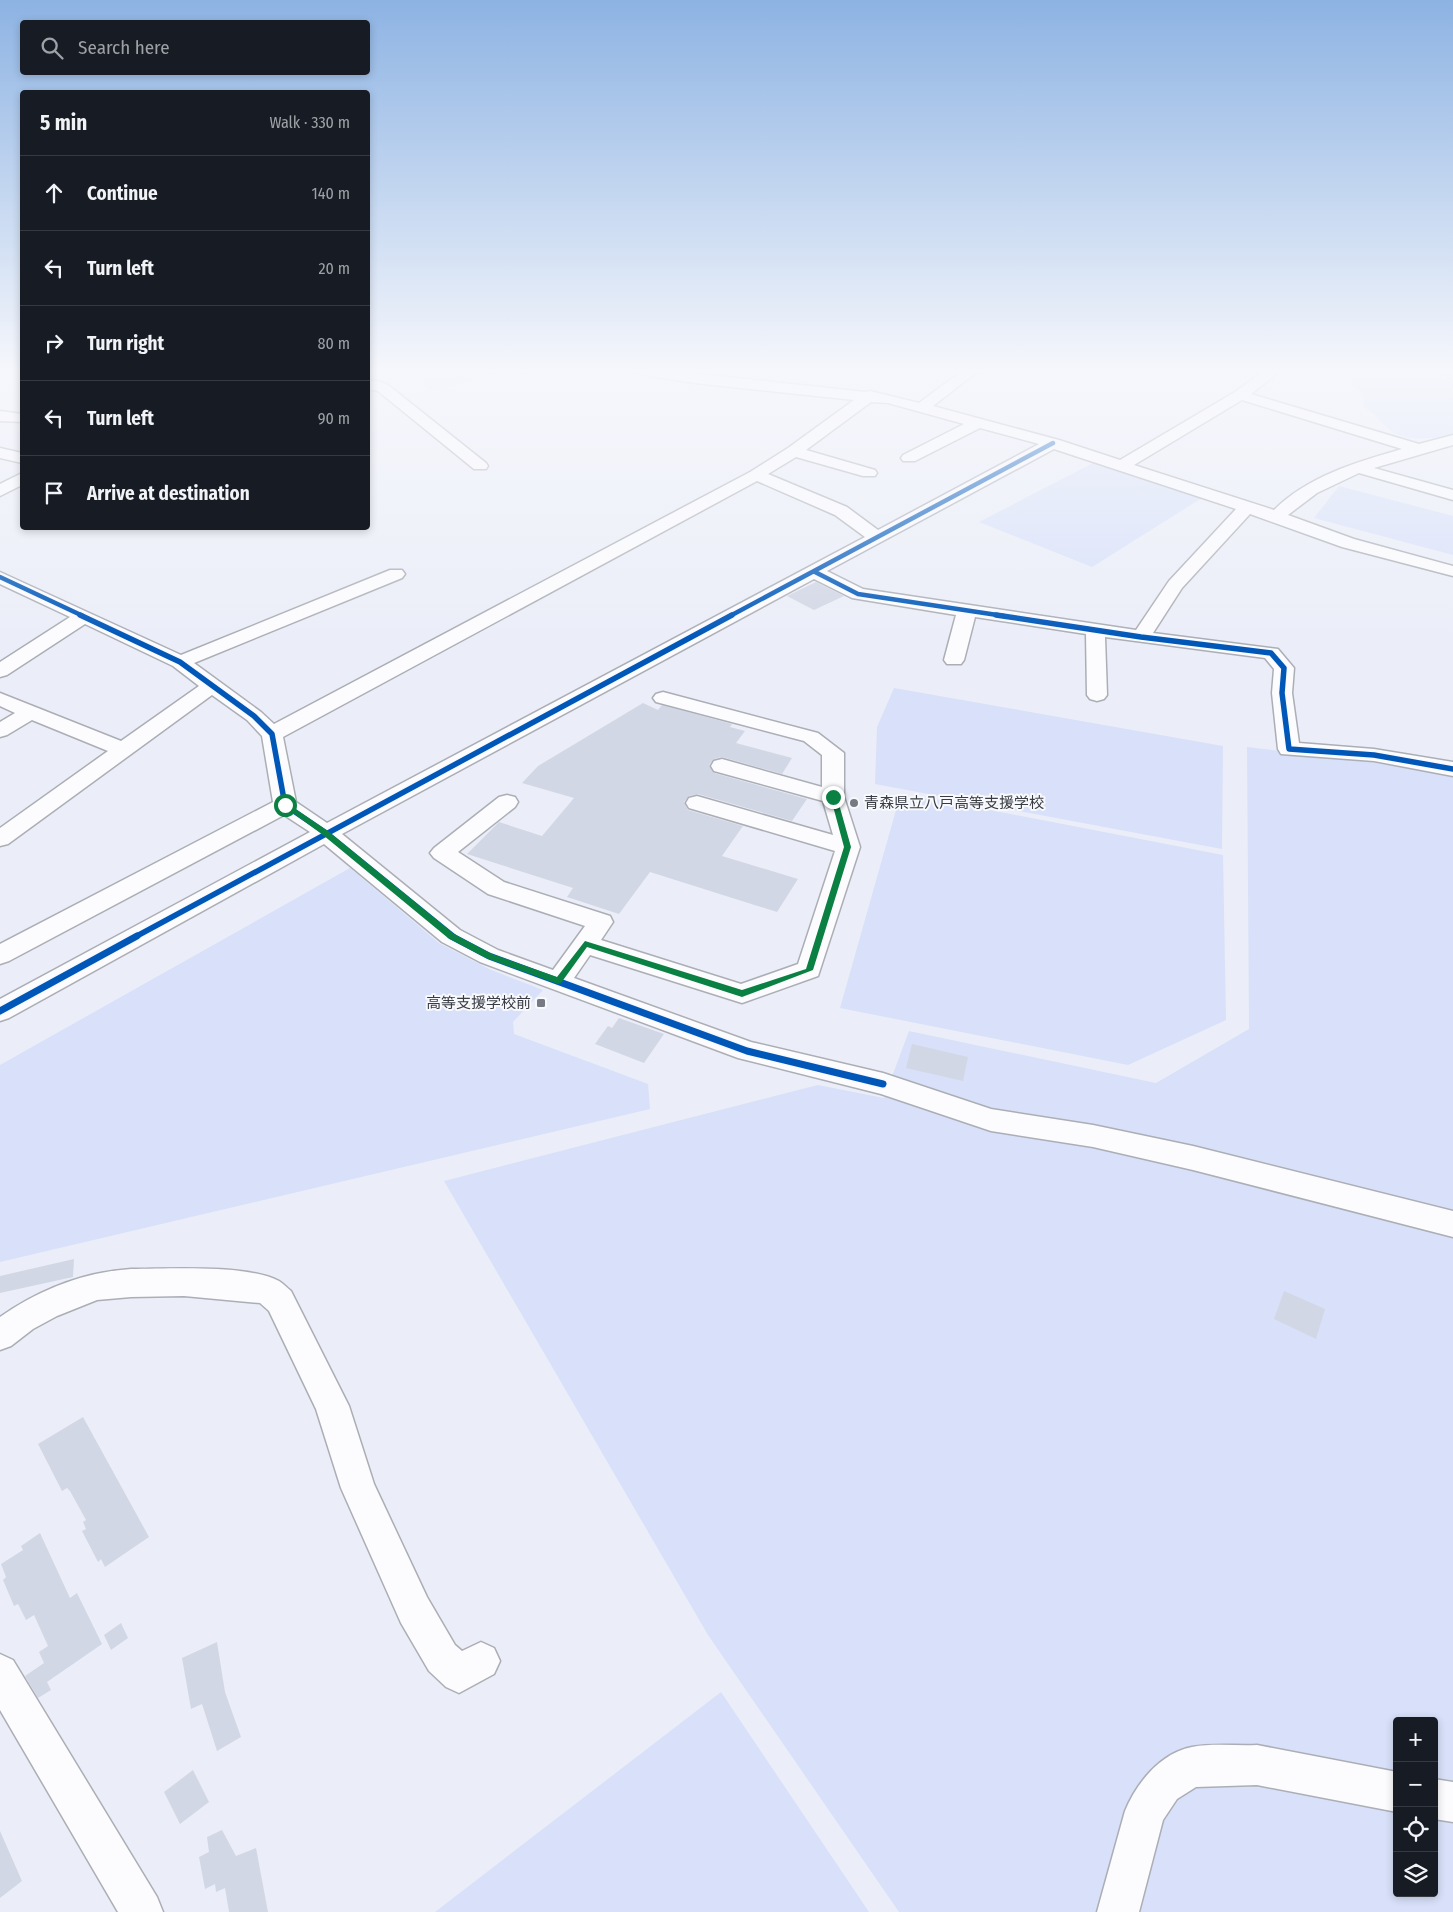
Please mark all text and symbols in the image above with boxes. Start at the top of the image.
search box [20,20,370,75]
icon: search [38,34,66,62]
text: Search here [78,36,170,59]
text: 5 min [40,110,87,136]
text: Walk · 330 m [269,113,350,132]
icon: ahead [40,179,68,207]
text: Continue [87,182,158,205]
text: 140 m [312,184,350,203]
icon: left [40,254,68,282]
text: Turn left [87,257,154,280]
text: 20 m [319,259,350,278]
icon: right [40,329,68,357]
text: Turn right [87,332,164,355]
text: 80 m [318,334,350,353]
icon: left [40,404,68,432]
text: Turn left [87,407,154,430]
text: 90 m [318,409,350,428]
icon: arrive [40,479,68,507]
text: Arrive at destination [87,482,250,505]
route end [822,786,845,809]
route start [274,794,297,817]
place label: 青森県立八戸高等支援学校 [864,794,1044,812]
marker: 青森県立八戸高等支援学校 [848,797,860,809]
place label: 高等支援学校前 [426,994,531,1012]
marker: 高等支援学校前 [535,997,547,1009]
map controls [1393,1717,1438,1897]
button: + [1393,1717,1438,1762]
button: − [1393,1762,1438,1807]
button: locate [1393,1807,1438,1852]
button: layers [1393,1852,1438,1897]

